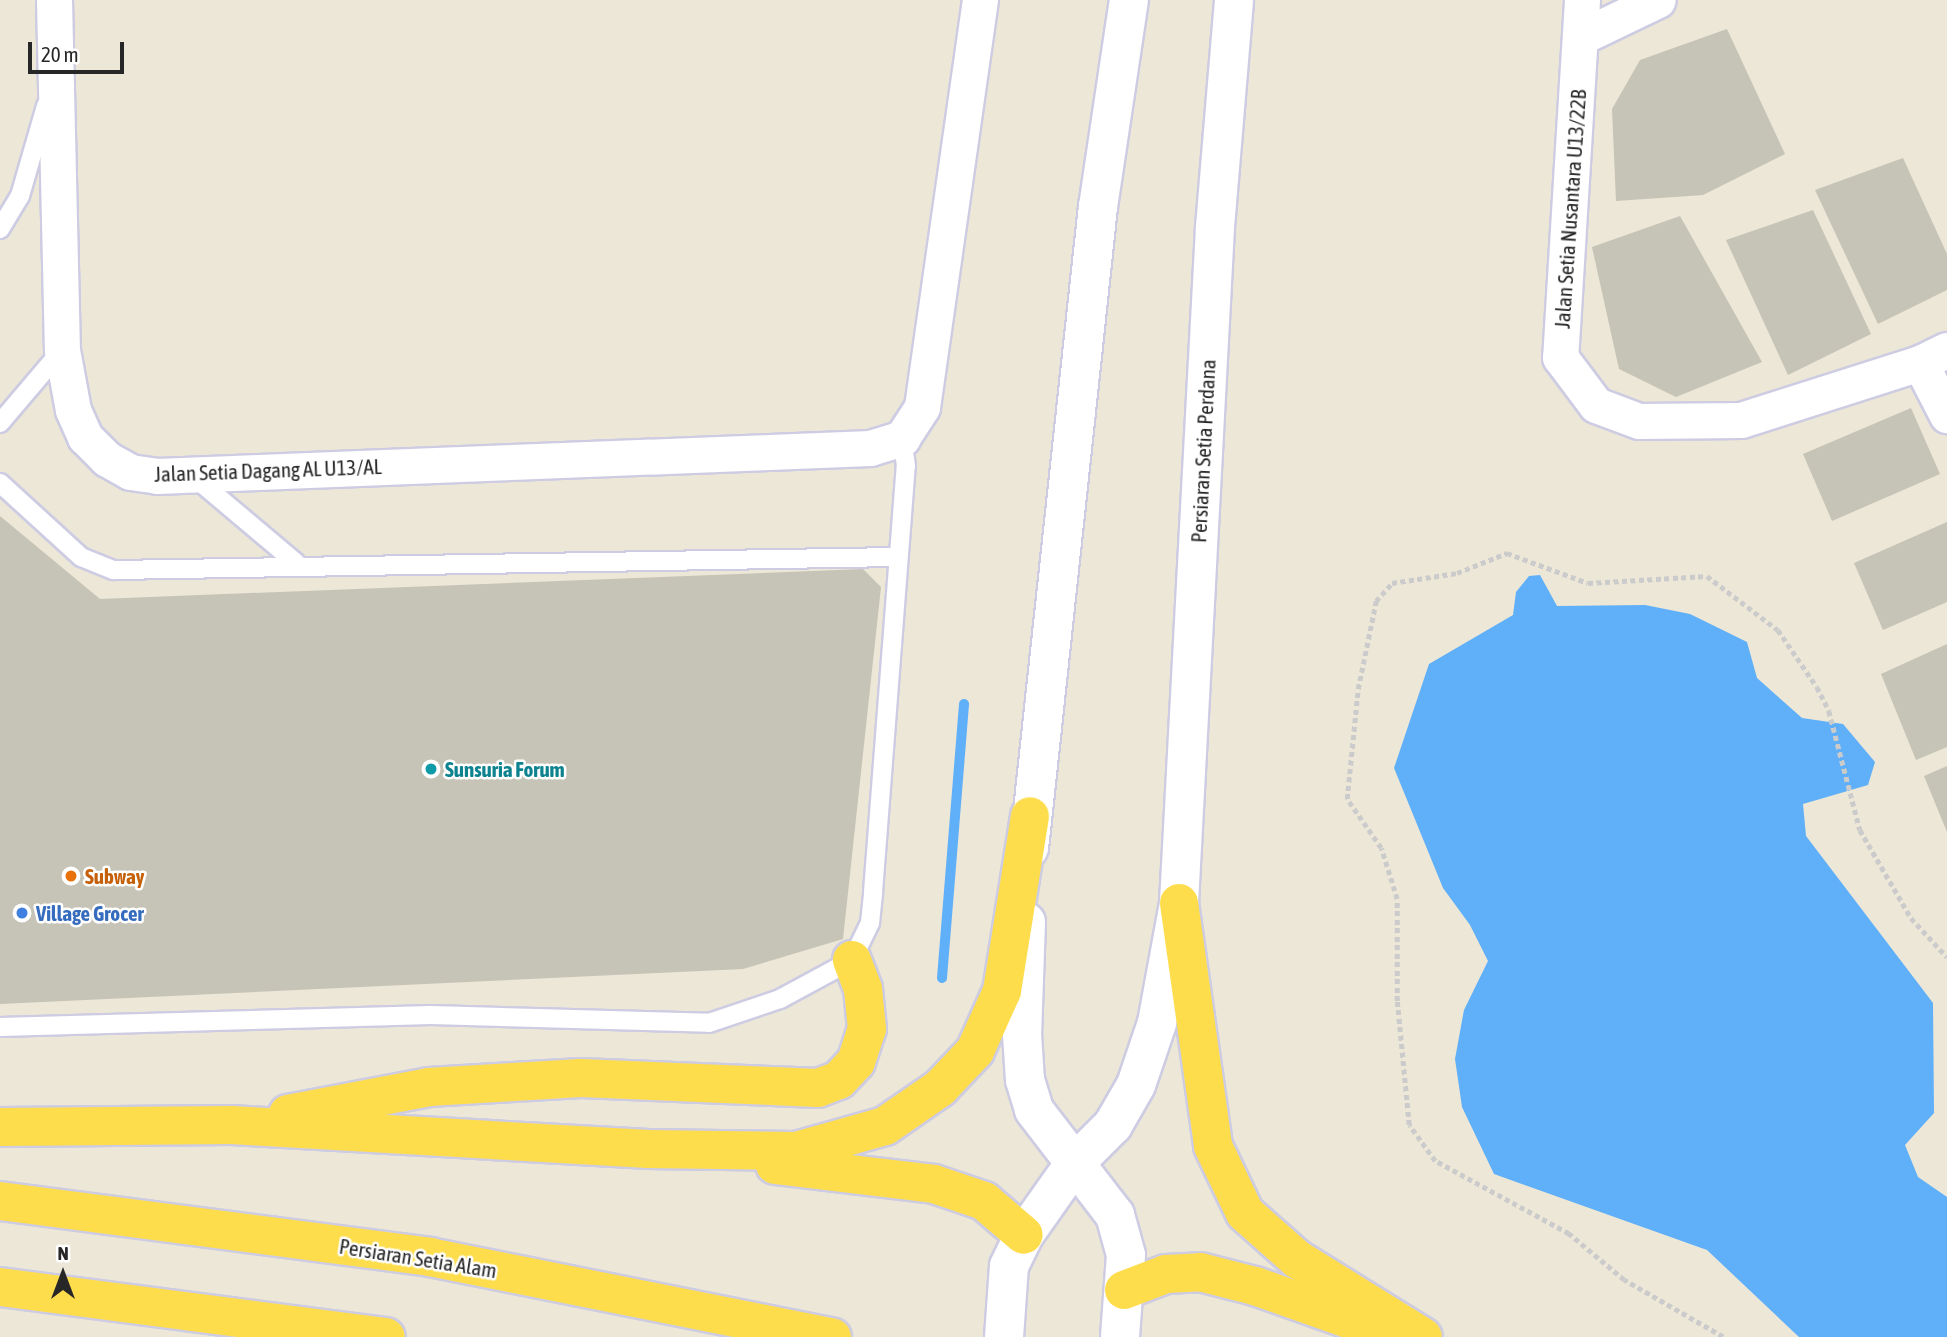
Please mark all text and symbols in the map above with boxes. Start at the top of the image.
scale bar [32,28,128,72]
text: 20 m [41,42,79,66]
street label: Jalan Setia Nusantara U13/22B [1549,89,1591,329]
street label: Persiaran Setia Perdana [1186,359,1220,543]
street label: Jalan Setia Dagang AL U13/AL [154,453,382,487]
place label: Sunsuria Forum [445,756,565,782]
marker: Sunsuria Forum [423,761,439,777]
place label: Subway [85,863,144,889]
marker: Subway [63,868,79,884]
place label: Village Grocer [36,900,144,926]
marker: Village Grocer [14,905,30,921]
street label: Persiaran Setia Alam [337,1233,499,1283]
north arrow [28,1239,98,1309]
text: N [57,1242,69,1264]

